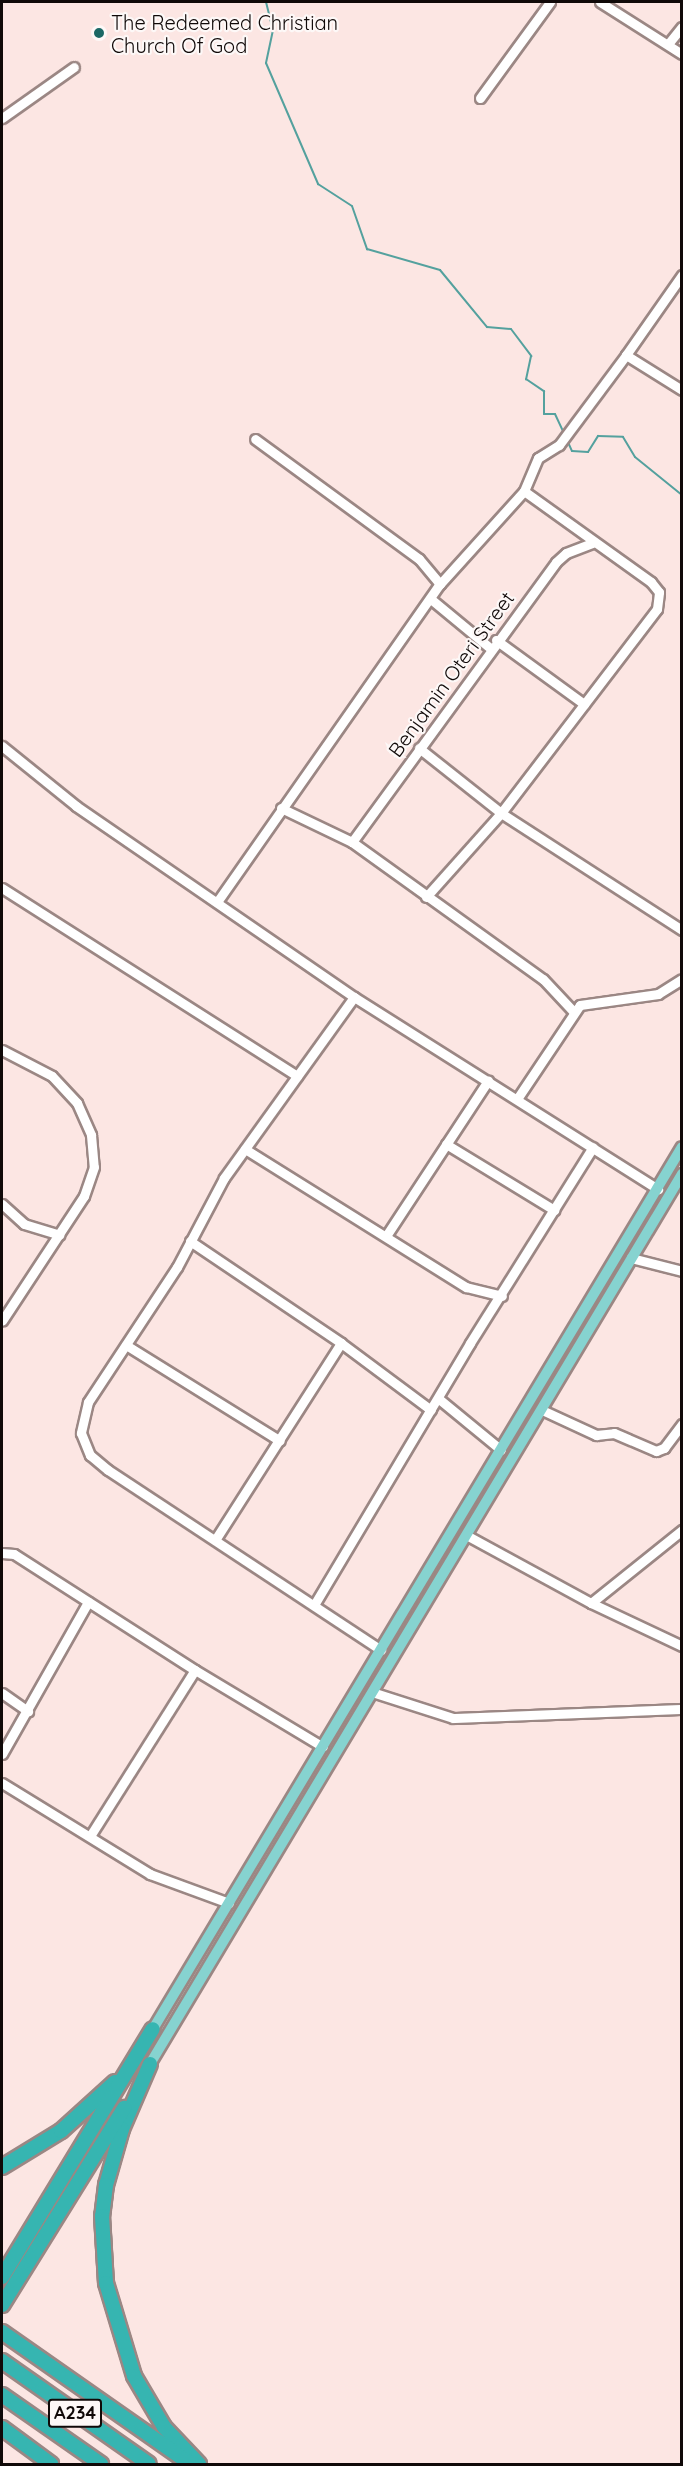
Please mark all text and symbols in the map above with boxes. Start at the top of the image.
place label: The Redeemed Christian Church Of God [111,10,338,57]
marker: The Redeemed Christian Church Of God [92,26,106,40]
street label: Benjamin Oteri Street [383,587,519,761]
road number: A234 [48,2398,102,2428]

